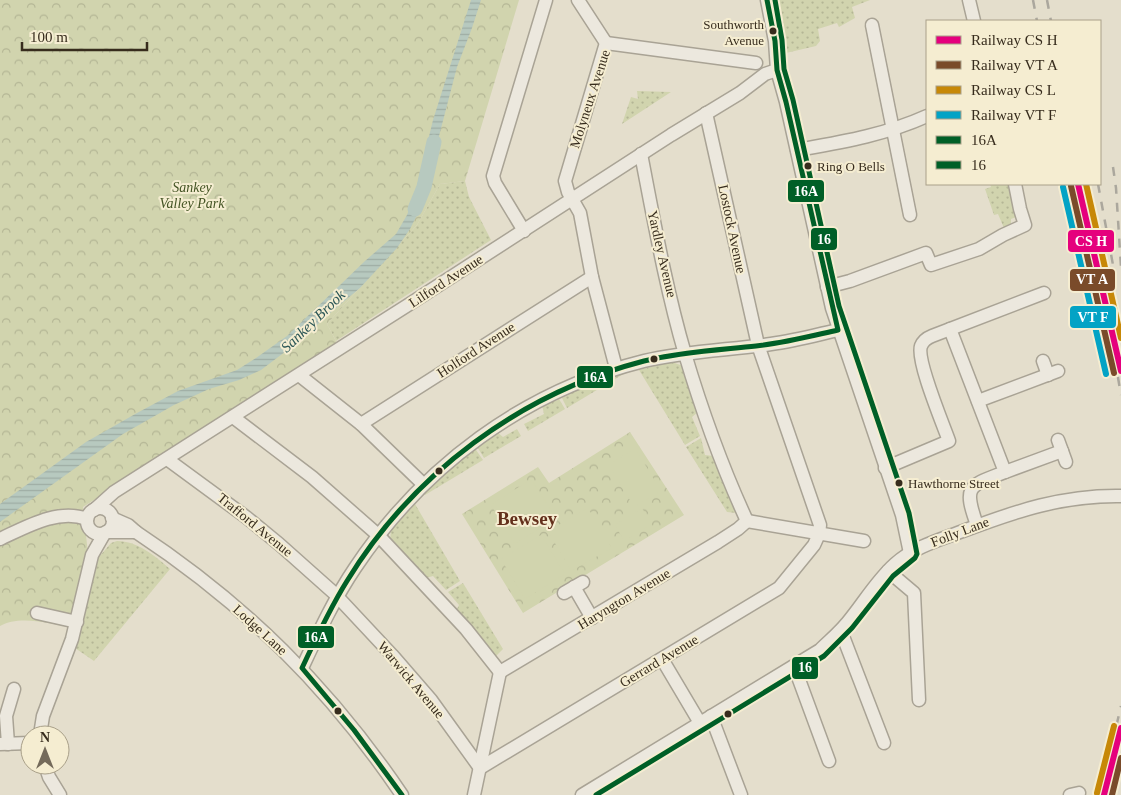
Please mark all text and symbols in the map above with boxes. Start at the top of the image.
place label: Southworth Avenue [703,17,764,48]
scale bar [22,20,148,52]
legend [926,20,1101,185]
marker: Southworth Avenue [768,26,778,36]
text: 100 m [30,29,68,45]
text: Railway CS H [971,32,1058,48]
street label: Molyneux Avenue [567,48,613,150]
text: Railway VT A [971,57,1058,73]
text: Railway CS L [971,82,1056,98]
text: Railway VT F [971,107,1056,123]
text: 16A [971,132,997,148]
text: 16 [971,157,987,173]
place label: Ring O Bells [817,159,885,174]
marker: Ring O Bells [803,161,813,171]
line badge: 16A [787,179,825,203]
park label: Sankey Valley Park [160,180,225,211]
street label: Lostock Avenue [715,183,749,275]
text: 16A [794,184,819,199]
street label: Yardley Avenue [645,209,679,299]
line badge: 16 [810,227,838,251]
line badge: CS H [1067,229,1115,253]
text: 16 [817,232,831,247]
text: CS H [1075,234,1107,249]
street label: Lilford Avenue [406,252,486,310]
line badge: VT A [1069,268,1116,292]
text: VT A [1076,272,1109,287]
water label: Sankey Brook [278,286,348,355]
line badge: VT F [1069,305,1117,329]
text: VT F [1077,310,1109,325]
street label: Holford Avenue [434,319,518,381]
unlabelled marker [649,354,659,364]
line badge: 16A [576,365,614,389]
text: 16A [583,370,608,385]
unlabelled marker [434,466,444,476]
place label: Hawthorne Street [908,476,1000,491]
marker: Hawthorne Street [894,478,904,488]
street label: Trafford Avenue [215,490,295,560]
district label: Bewsey [497,508,558,529]
street label: Folly Lane [929,514,991,550]
street label: Haryngton Avenue [575,566,673,632]
street label: Lodge Lane [230,602,290,658]
line badge: 16A [297,625,335,649]
text: 16A [304,630,329,645]
street label: Gerrard Avenue [617,632,701,690]
street label: Warwick Avenue [375,639,447,721]
line badge: 16 [791,656,819,680]
text: 16 [798,660,812,675]
unlabelled marker [333,706,343,716]
unlabelled marker [723,709,733,719]
north arrow [20,725,70,775]
text: N [40,730,50,745]

